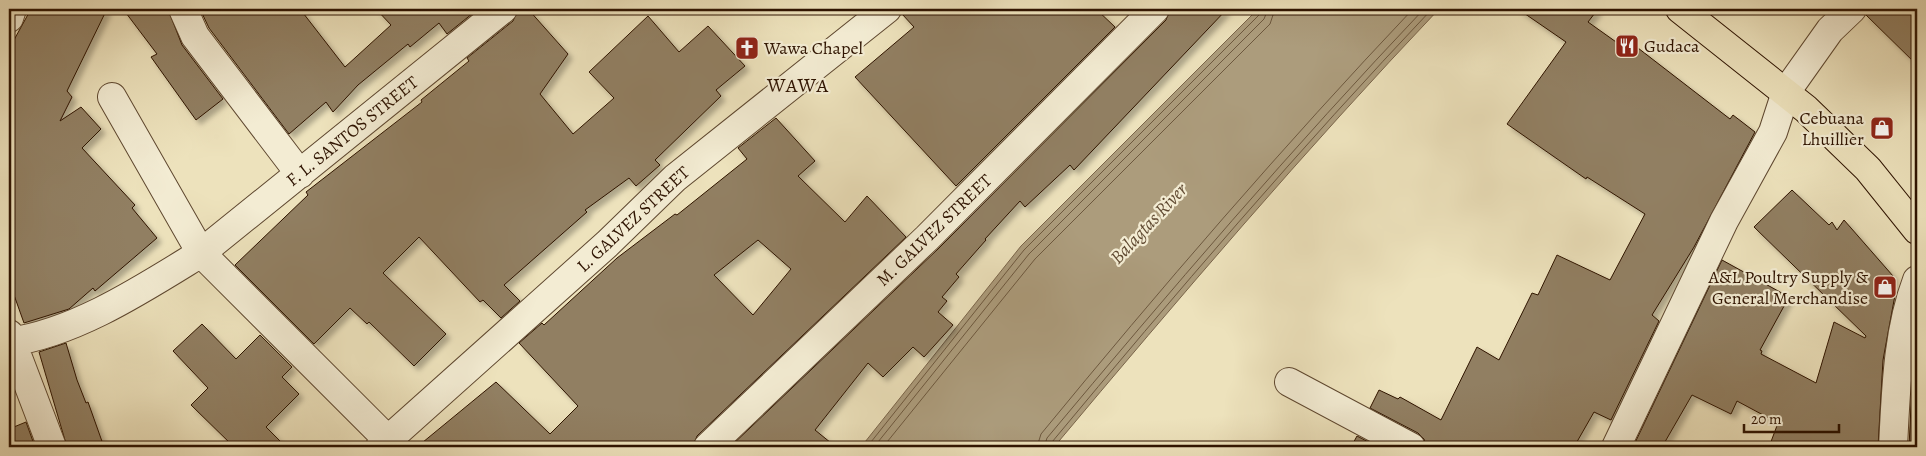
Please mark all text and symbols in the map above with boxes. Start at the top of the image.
restaurant icon: Gudaca [1614,33,1640,59]
place label: Gudaca [1644,34,1700,58]
church icon: Wawa Chapel [734,35,760,61]
place label: Wawa Chapel [763,36,864,60]
street label: F. L. SANTOS STREET [281,70,423,192]
district label: WAWA [766,72,829,99]
place label: Cebuana Lhuillier [1800,106,1865,151]
shop icon: Cebuana Lhuillier [1869,115,1895,141]
street label: L. GALVEZ STREET [572,160,695,277]
street label: M. GALVEZ STREET [871,169,997,291]
water label: Balagtas River [1104,176,1194,270]
place label: A&L Poultry Supply & General Merchandise [1707,265,1868,310]
shop icon: A&L Poultry Supply & General Merchandise [1872,274,1898,300]
scale bar [1744,401,1838,433]
text: 20 m [1751,409,1782,429]

